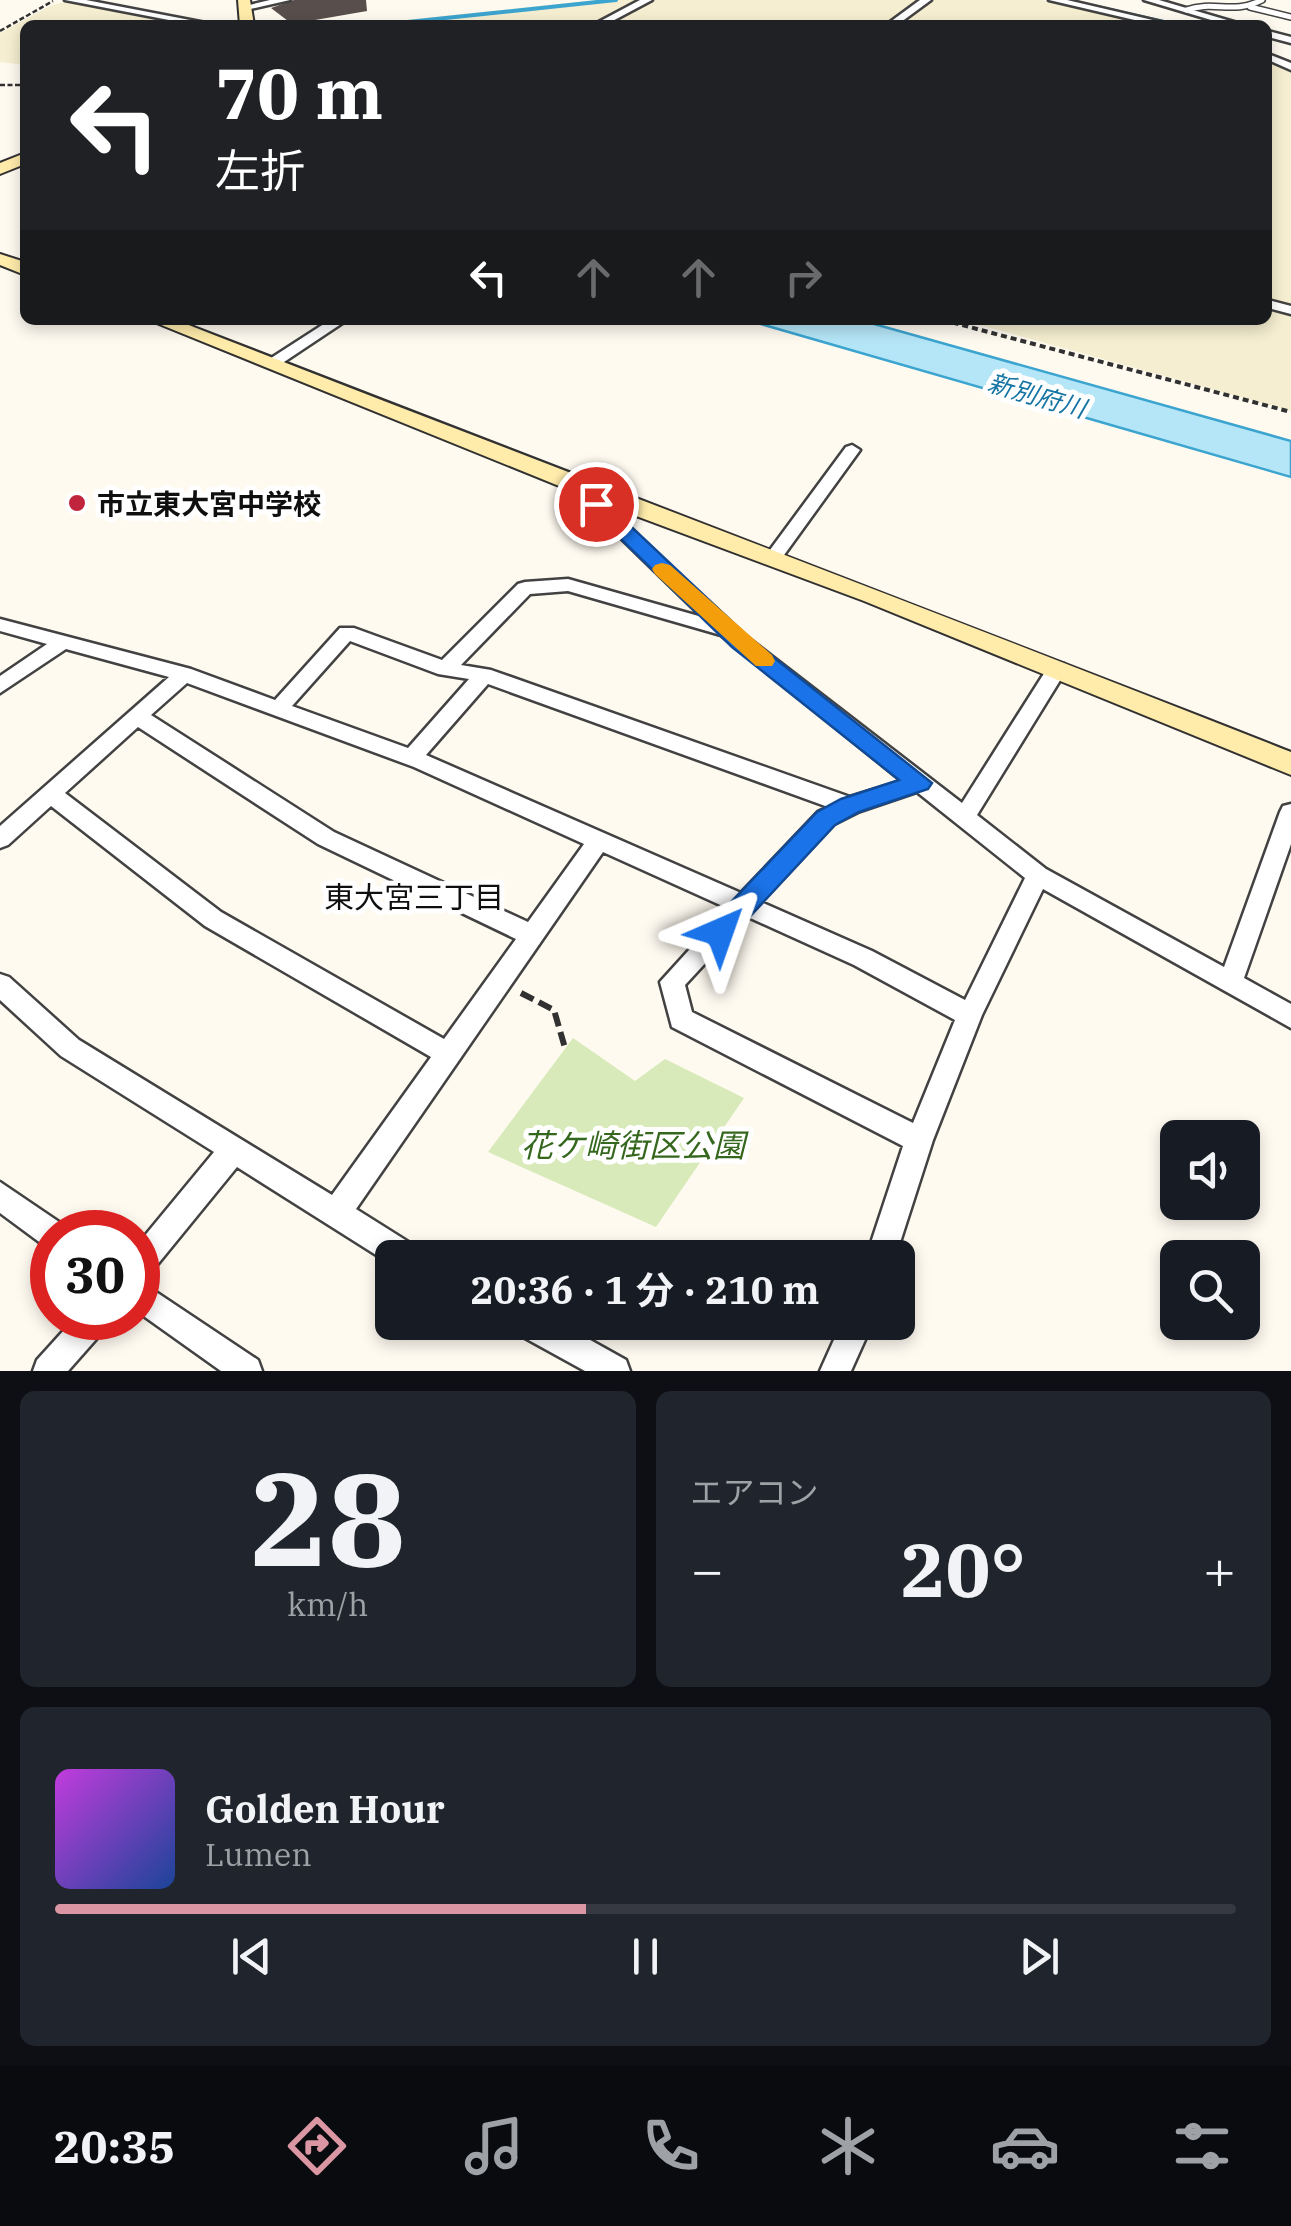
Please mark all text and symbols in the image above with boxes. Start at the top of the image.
text: 70 m [215,47,383,138]
icon: left [50,60,180,190]
text: 左折 [215,141,305,199]
icon: left [461,250,516,305]
icon: ahead [566,250,621,305]
icon: ahead [671,250,726,305]
icon: right [776,250,831,305]
water label: 新別府川 [984,365,1092,425]
pin [554,462,639,547]
icon: arrive [569,477,624,532]
place label: 市立東大宮中学校 [97,485,321,522]
marker: 市立東大宮中学校 [66,492,88,514]
district label: 東大宮三丁目 [324,877,504,916]
position arrow [668,880,772,984]
map controls [1160,1120,1260,1340]
button: sound [1160,1120,1260,1220]
park label: 花ケ崎街区公園 [521,1124,749,1166]
speed limit sign: 30 [30,1210,160,1340]
button: search [1160,1240,1260,1340]
text: 20:36 · 1 分 · 210 m [471,1265,819,1314]
text: 28 [250,1433,406,1602]
text: エアコン [691,1471,819,1513]
text: 20° [901,1520,1026,1618]
text: − [691,1534,724,1605]
text: + [1203,1534,1236,1605]
text: km/h [287,1583,368,1625]
text: Golden Hour [205,1784,445,1833]
text: Lumen [205,1833,312,1875]
icon: previous [224,1929,279,1984]
icon: pause [618,1929,673,1984]
icon: next [1012,1929,1067,1984]
icon: directions [282,2111,352,2181]
icon: music [459,2111,529,2181]
icon: phone [636,2111,706,2181]
icon: climate [813,2111,883,2181]
icon: car [990,2111,1060,2181]
icon: filters [1167,2111,1237,2181]
text: 20:35 [54,2117,175,2175]

